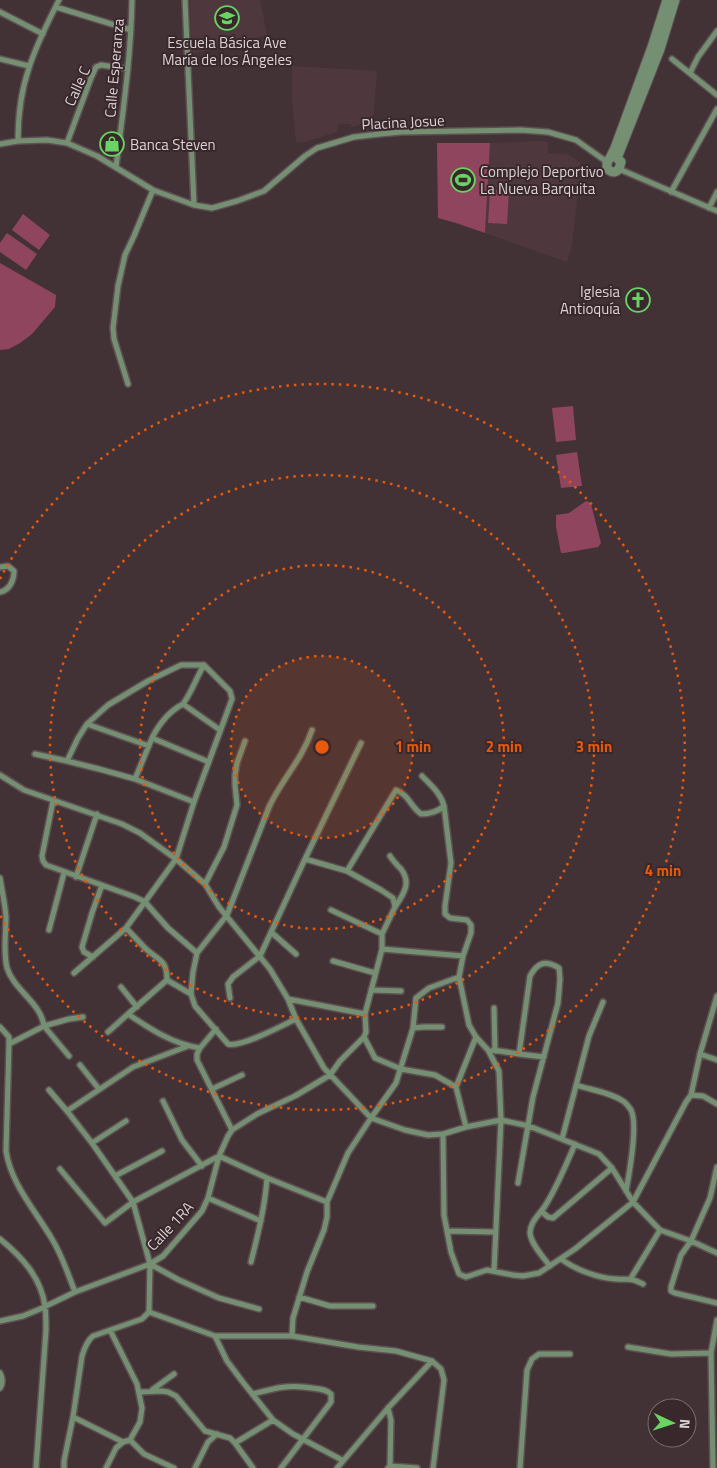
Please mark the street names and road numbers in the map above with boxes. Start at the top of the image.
street label: Calle Esperanza [98,17,130,118]
street label: Calle C [58,62,96,110]
street label: Placina Josue [361,108,445,136]
street label: Calle 1RA [141,1196,199,1256]

